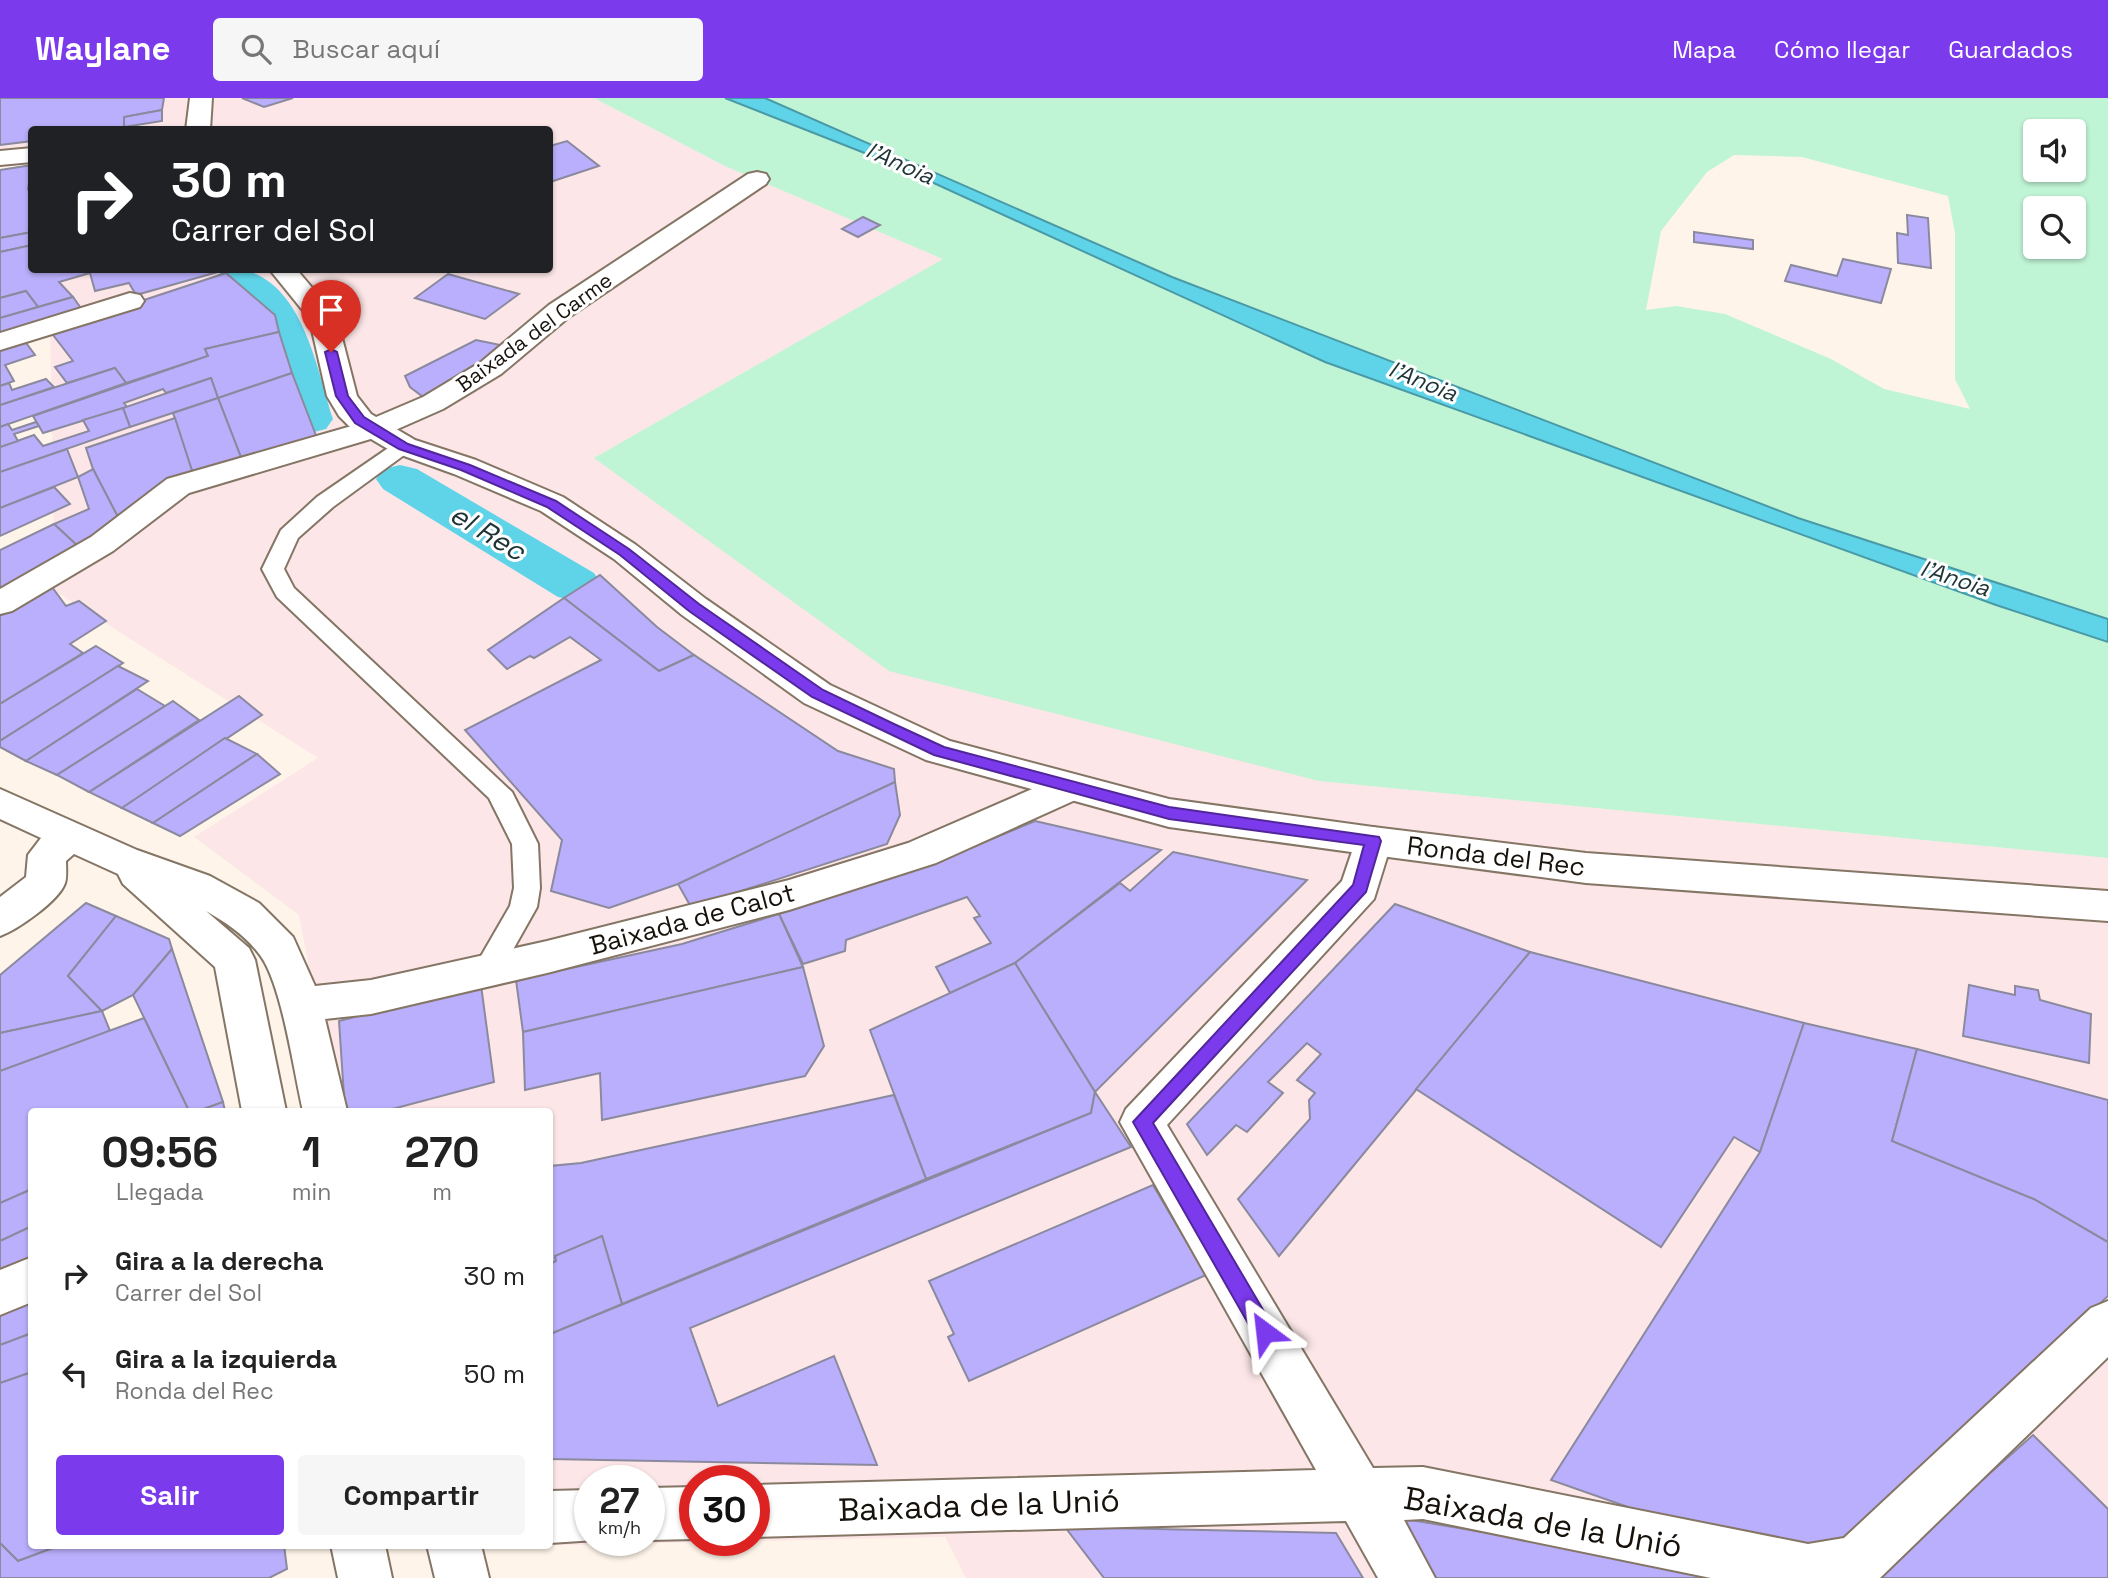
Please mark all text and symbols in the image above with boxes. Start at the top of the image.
search box [213,18,703,81]
text: Waylane [35,28,171,70]
icon: search [237,30,275,68]
text: Buscar aquí [293,32,440,66]
text: Mapa [1672,34,1736,65]
text: Cómo llegar [1774,34,1910,65]
text: Guardados [1948,34,2073,65]
map controls [2023,119,2086,259]
button: sound [2023,119,2086,182]
water label: l'Anoia [861,135,939,191]
text: 30 m [171,149,287,211]
icon: right [56,154,147,245]
button: search [2023,196,2086,259]
text: Carrer del Sol [171,210,376,250]
street label: Baixada del Carme [451,266,617,398]
pin [301,280,361,352]
icon: arrive [312,291,350,329]
water label: l'Anoia [1384,354,1462,409]
water label: el Rec [444,496,533,569]
water label: l'Anoia [1917,553,1994,603]
street label: Ronda del Rec [1405,828,1587,884]
street label: Baixada de Calot [586,875,798,963]
text: 09:56 [101,1126,218,1179]
text: 1 [302,1126,321,1179]
text: 270 [405,1126,480,1179]
text: Llegada [116,1177,204,1207]
text: min [292,1177,331,1207]
text: m [432,1177,452,1207]
text: Gira a la derecha [115,1244,324,1278]
icon: right [56,1257,94,1295]
text: 30 m [464,1259,525,1293]
text: Carrer del Sol [115,1278,262,1308]
position arrow [1228,1295,1302,1369]
text: Gira a la izquierda [115,1342,337,1376]
icon: left [56,1355,94,1393]
text: 50 m [464,1357,525,1391]
text: Ronda del Rec [115,1376,274,1406]
button: Salir [56,1455,284,1535]
button: Compartir [298,1455,525,1535]
speed limit sign: 30 [679,1465,770,1556]
street label: Baixada de la Unió [1401,1478,1685,1566]
text: 27 [600,1479,639,1523]
street label: Baixada de la Unió [837,1480,1121,1530]
text: km/h [598,1516,641,1539]

